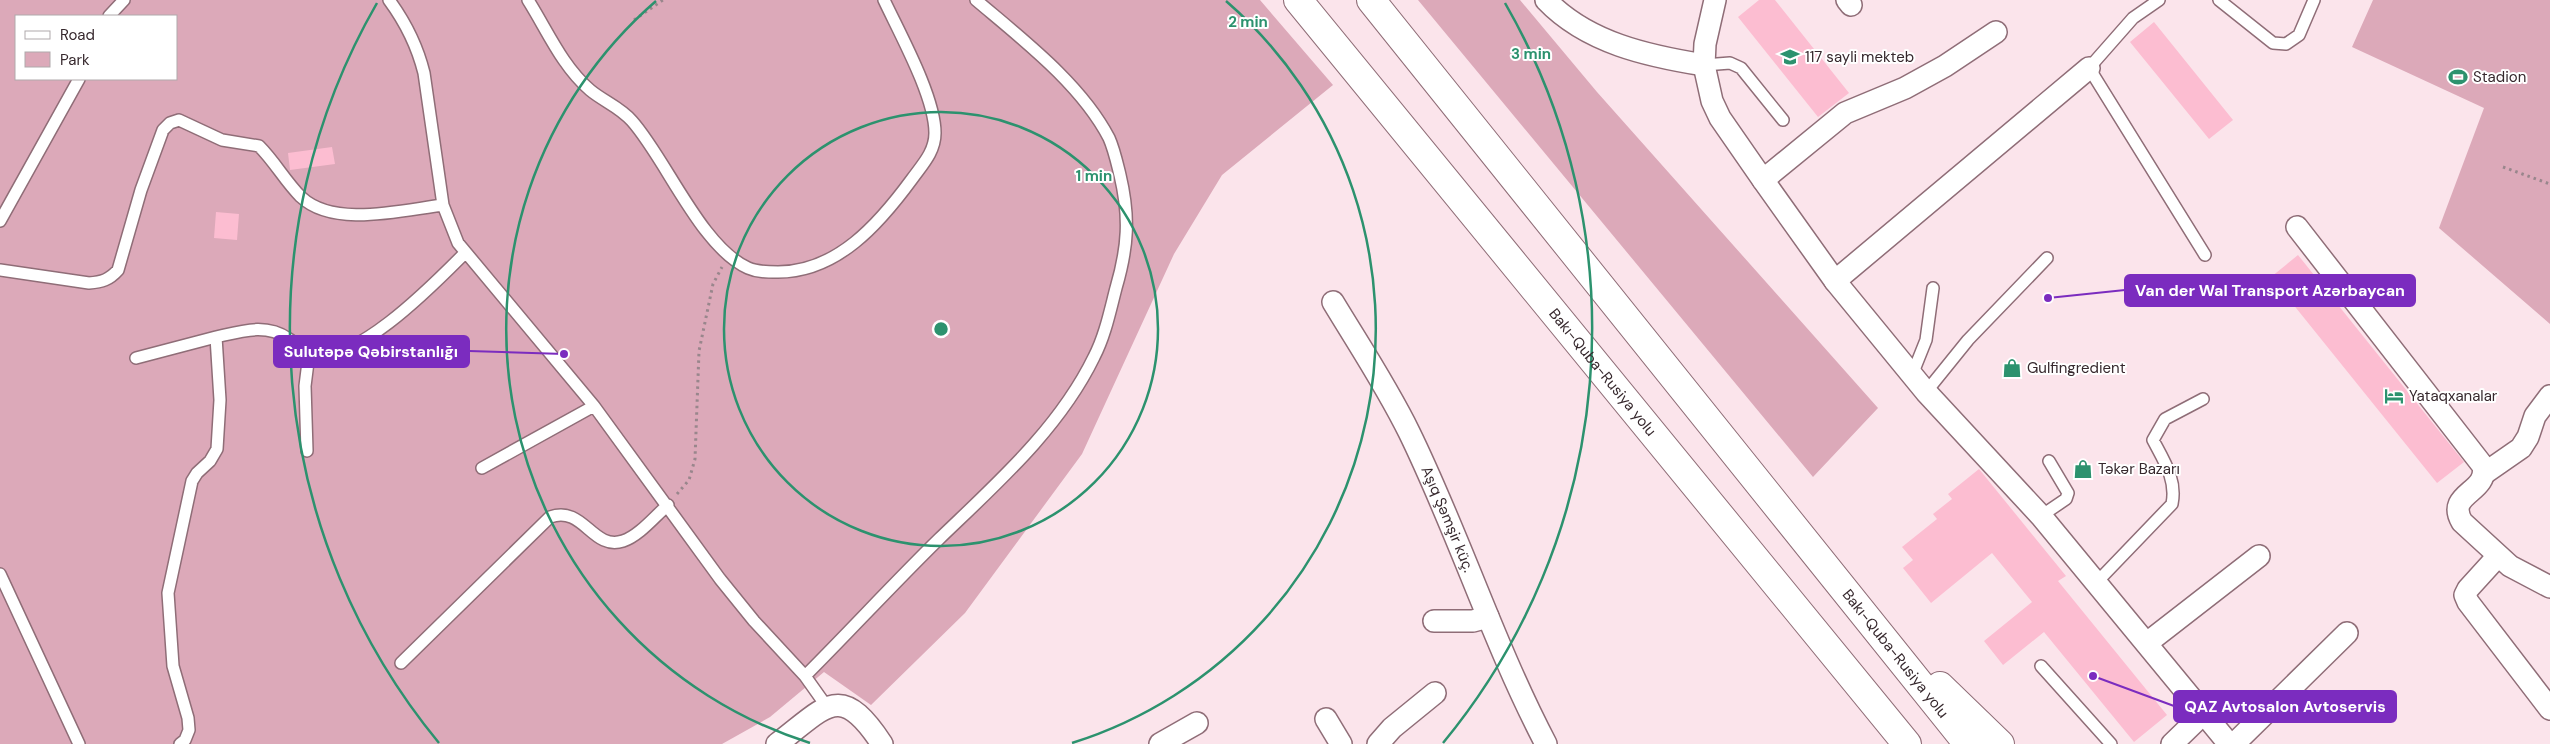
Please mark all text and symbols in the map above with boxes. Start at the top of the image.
text: 2 min [1228,12,1268,32]
legend [15,15,178,80]
text: Road [60,25,95,45]
text: 3 min [1511,44,1551,64]
school or university icon: 117 sayli mekteb [1779,46,1801,68]
place label: 117 sayli mekteb [1805,47,1914,67]
text: Park [60,50,90,70]
sports icon: Stadion [2447,66,2469,88]
place label: Stadion [2473,67,2526,87]
text: 1 min [1076,166,1112,186]
callout: Van der Wal Transport Azərbaycan [2125,275,2415,306]
text: Van der Wal Transport Azərbaycan [2135,280,2405,301]
street label: Bakı-Quba-Rusiya yolu [1544,304,1661,440]
centre of rings [932,320,950,338]
callout: Sulutəpə Qəbirstanlığı [274,336,469,367]
text: Sulutəpə Qəbirstanlığı [284,341,458,362]
shop icon: Gulfingredient [2001,357,2023,379]
place label: Gulfingredient [2027,358,2126,378]
hotel icon: Yataqxanalar [2383,385,2405,407]
place label: Yataqxanalar [2409,386,2498,406]
shop icon: Təkər Bazarı [2072,458,2094,480]
place label: Təkər Bazarı [2098,459,2180,479]
street label: Aşıq Şəmşir küç. [1416,463,1479,575]
street label: Bakı-Quba-Rusiya yolu [1838,585,1953,722]
callout: QAZ Avtosalon Avtoservis [2174,691,2396,722]
text: QAZ Avtosalon Avtoservis [2184,696,2386,717]

